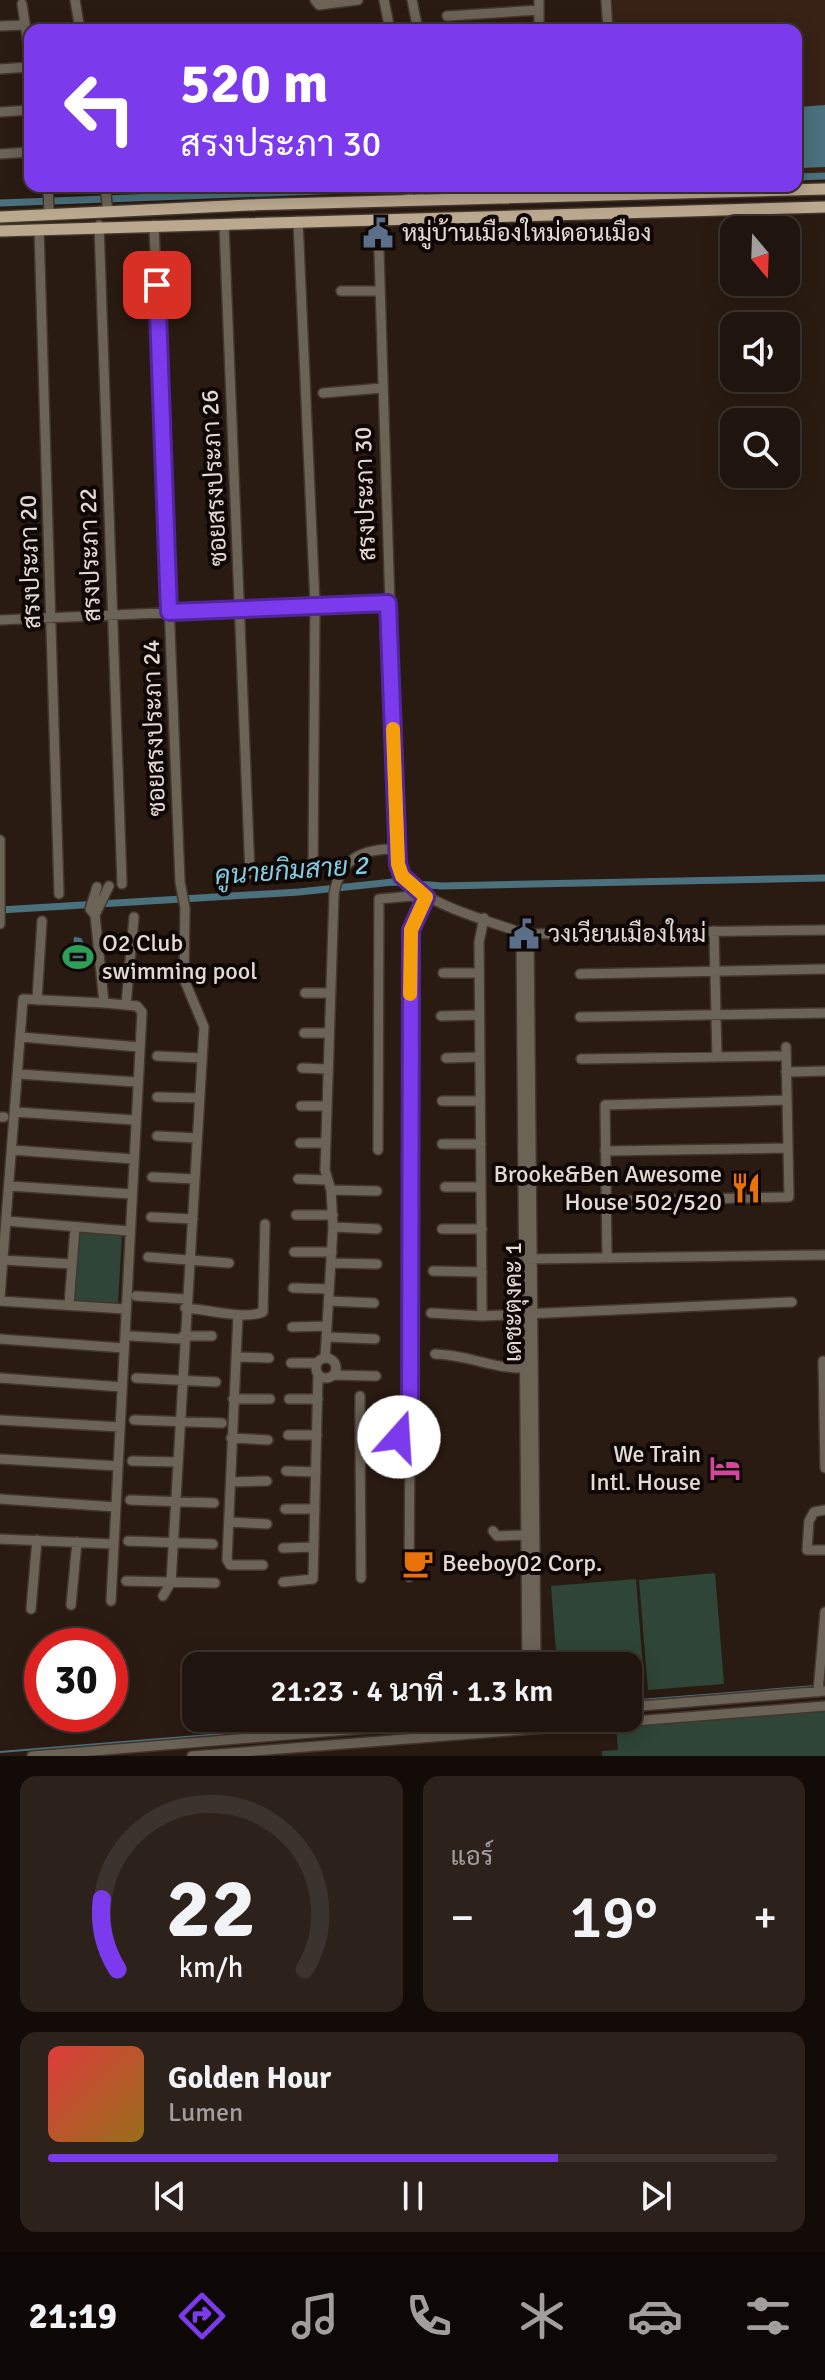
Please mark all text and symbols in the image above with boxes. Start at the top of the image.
text: 520 m [180,49,328,118]
icon: left [48,56,152,160]
text: สรงประภา 30 [180,122,381,167]
public building icon: หมู่บ้านเมืองใหม่ดอนเมือง [361,216,395,250]
north arrow [720,216,800,296]
map controls [720,216,800,488]
place label: หมู่บ้านเมืองใหม่ดอนเมือง [402,217,651,250]
pin [123,251,191,319]
icon: arrive [135,263,179,307]
button: sound [720,312,800,392]
street label: ซอยสรงประภา 26 [194,389,234,567]
button: search [720,408,800,488]
street label: สรงประภา 30 [348,426,382,562]
street label: สรงประภา 22 [73,487,107,623]
street label: สรงประภา 20 [13,494,47,630]
street label: ซอยสรงประภา 24 [136,639,172,817]
water label: คูนายกิมสาย 2 [214,850,371,893]
public building icon: วงเวียนเมืองใหม่ [507,917,541,951]
place label: วงเวียนเมืองใหม่ [548,918,706,949]
place label: O2 Club swimming pool [102,928,257,986]
sports icon: O2 Club swimming pool [61,940,95,974]
place label: Brooke&Ben Awesome House 502/520 [494,1159,722,1217]
restaurant icon: Brooke&Ben Awesome House 502/520 [729,1171,763,1205]
street label: เดชะตุงคะ 1 [498,1242,529,1362]
position arrow [357,1395,441,1479]
place label: We Train Intl. House [590,1439,701,1497]
hotel icon: We Train Intl. House [708,1451,742,1485]
cafe icon: Beeboy02 Corp. [401,1546,435,1580]
place label: Beeboy02 Corp. [442,1548,602,1578]
speed limit sign: 30 [24,1628,128,1732]
text: 21:23 · 4 นาที · 1.3 km [271,1673,553,1710]
text: แอร์ [451,1841,493,1873]
text: 22 [166,1858,256,1960]
text: 19° [570,1881,658,1955]
text: − [451,1891,474,1945]
text: + [753,1891,777,1945]
text: km/h [179,1950,244,1985]
text: Golden Hour [168,2060,331,2097]
text: Lumen [168,2097,243,2129]
icon: previous [148,2174,192,2218]
icon: pause [391,2174,435,2218]
icon: next [634,2174,678,2218]
icon: directions [174,2288,230,2344]
icon: music [287,2288,343,2344]
icon: phone [401,2288,457,2344]
icon: climate [514,2288,570,2344]
icon: car [627,2288,683,2344]
icon: filters [740,2288,796,2344]
text: 21:19 [29,2294,117,2339]

